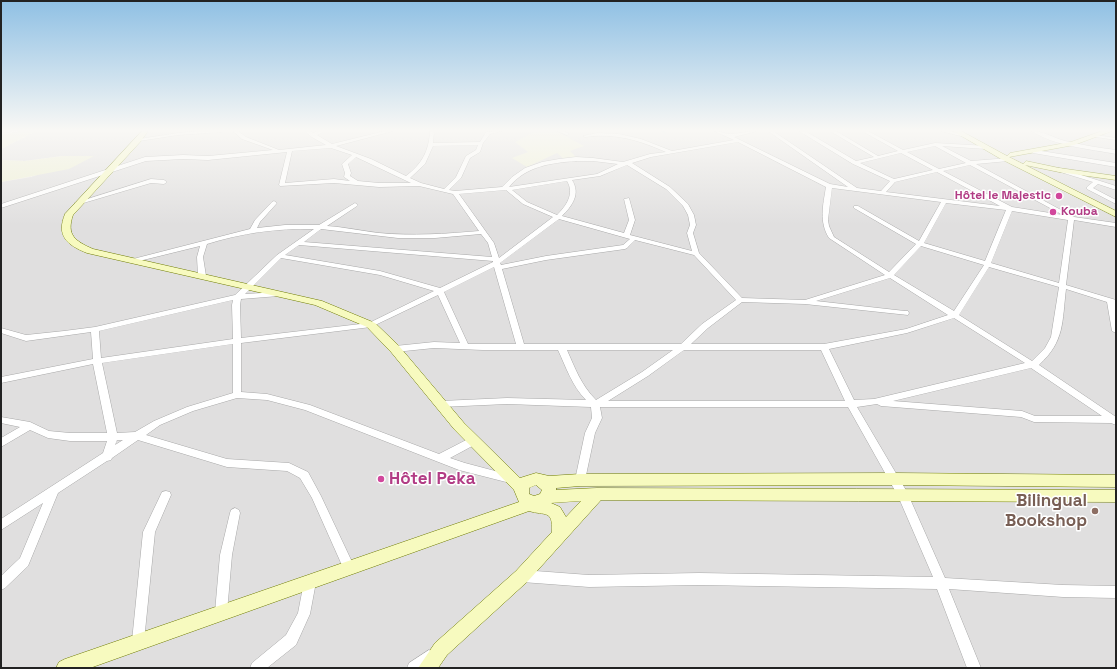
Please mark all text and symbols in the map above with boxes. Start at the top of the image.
place label: Hôtel le Majestic [955,189,1051,203]
marker: Hôtel le Majestic [1054,191,1064,201]
place label: Kouba [1061,205,1098,219]
marker: Kouba [1048,207,1058,217]
place label: Hôtel Peka [389,469,475,489]
marker: Hôtel Peka [376,474,386,484]
place label: Bilingual Bookshop [1005,491,1087,531]
marker: Bilingual Bookshop [1090,506,1100,516]

